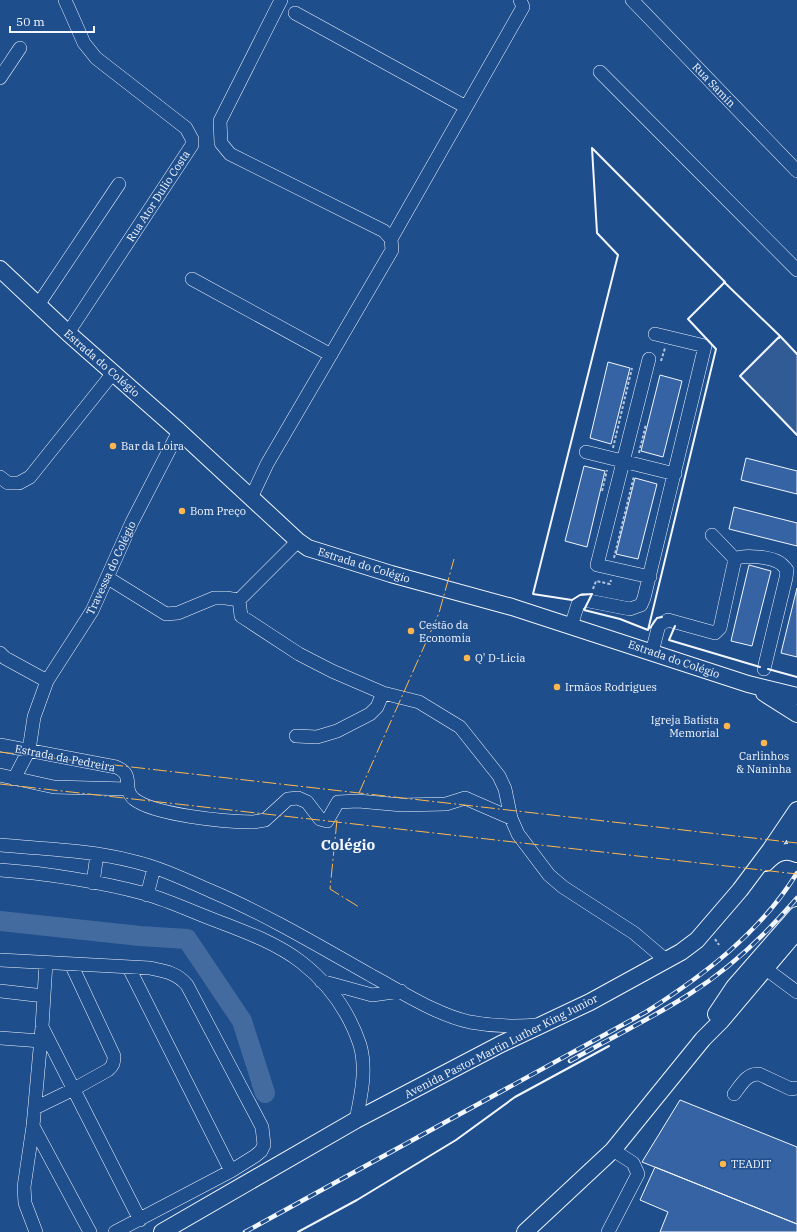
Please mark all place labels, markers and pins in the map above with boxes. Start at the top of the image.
place label: Bar da Loira [121,439,184,453]
marker: Bar da Loira [108,441,118,451]
place label: Bom Preço [190,504,246,518]
marker: Bom Preço [177,506,187,516]
place label: Cestão da Economia [419,618,471,645]
marker: Cestão da Economia [406,626,416,636]
place label: Q' D-Licia [475,651,525,665]
marker: Q' D-Licia [462,653,472,663]
place label: Irmãos Rodrigues [565,680,657,694]
marker: Irmãos Rodrigues [552,682,562,692]
place label: Igreja Batista Memorial [651,713,719,740]
marker: Igreja Batista Memorial [722,721,732,731]
marker: Carlinhos & Naninha [759,738,769,748]
place label: Carlinhos & Naninha [736,749,792,776]
place label: TEADIT [731,1157,772,1171]
marker: TEADIT [718,1159,728,1169]

